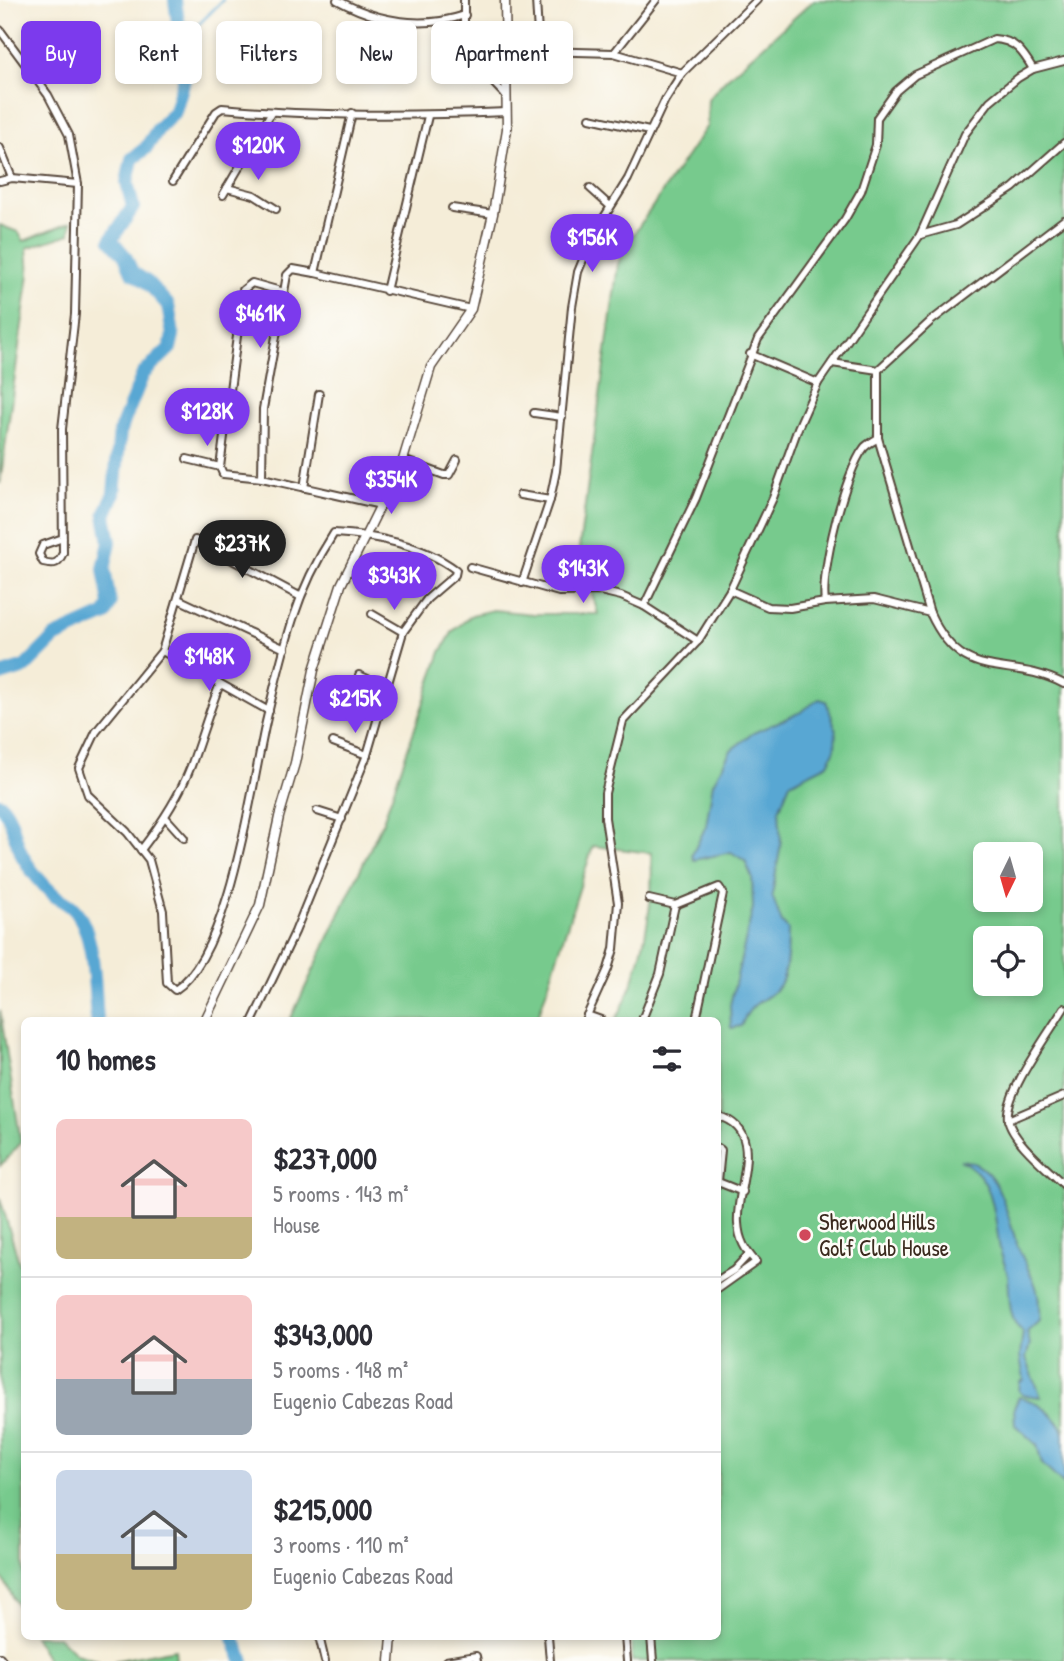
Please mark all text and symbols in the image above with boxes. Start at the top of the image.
chip: Buy [21,21,101,84]
chip: Rent [115,21,202,84]
chip: Filters [216,21,322,84]
chip: New [336,21,417,84]
chip: Apartment [431,21,573,84]
pin: $120K [209,122,307,182]
text: $120K [231,129,285,160]
pin: $156K [543,215,641,274]
text: $156K [567,221,617,252]
pin: $461K [211,290,309,350]
text: $461K [235,297,285,328]
pin: $128K [158,388,256,448]
text: $128K [181,395,233,426]
pin: $354K [342,456,440,516]
text: $354K [365,463,417,494]
pin: $237K [193,520,291,580]
text: $237K [214,527,270,558]
pin: $143K [534,546,632,605]
pin: $343K [345,552,443,612]
text: $143K [558,552,608,583]
text: $343K [368,559,420,590]
pin: $148K [160,634,258,693]
text: $148K [184,640,234,671]
pin: $215K [306,676,404,735]
text: $215K [329,682,381,713]
north arrow [973,842,1043,912]
map controls [973,842,1043,996]
button: locate [973,926,1043,996]
text: 10 homes [56,1039,156,1079]
icon: filters [648,1040,686,1078]
text: $237,000 [273,1138,377,1178]
icon: home [112,1147,196,1231]
text: 5 rooms · 143 m² [273,1178,409,1209]
place label: Sherwood Hills Golf Club House [819,1206,949,1263]
text: House [273,1209,320,1240]
marker: Sherwood Hills Golf Club House [797,1227,813,1243]
text: $343,000 [273,1314,373,1354]
icon: home [112,1323,196,1407]
text: 5 rooms · 148 m² [273,1354,408,1385]
text: Eugenio Cabezas Road [273,1385,453,1416]
text: $215,000 [273,1489,372,1529]
icon: home [112,1498,196,1582]
text: 3 rooms · 110 m² [273,1529,409,1560]
text: Eugenio Cabezas Road [273,1560,453,1591]

